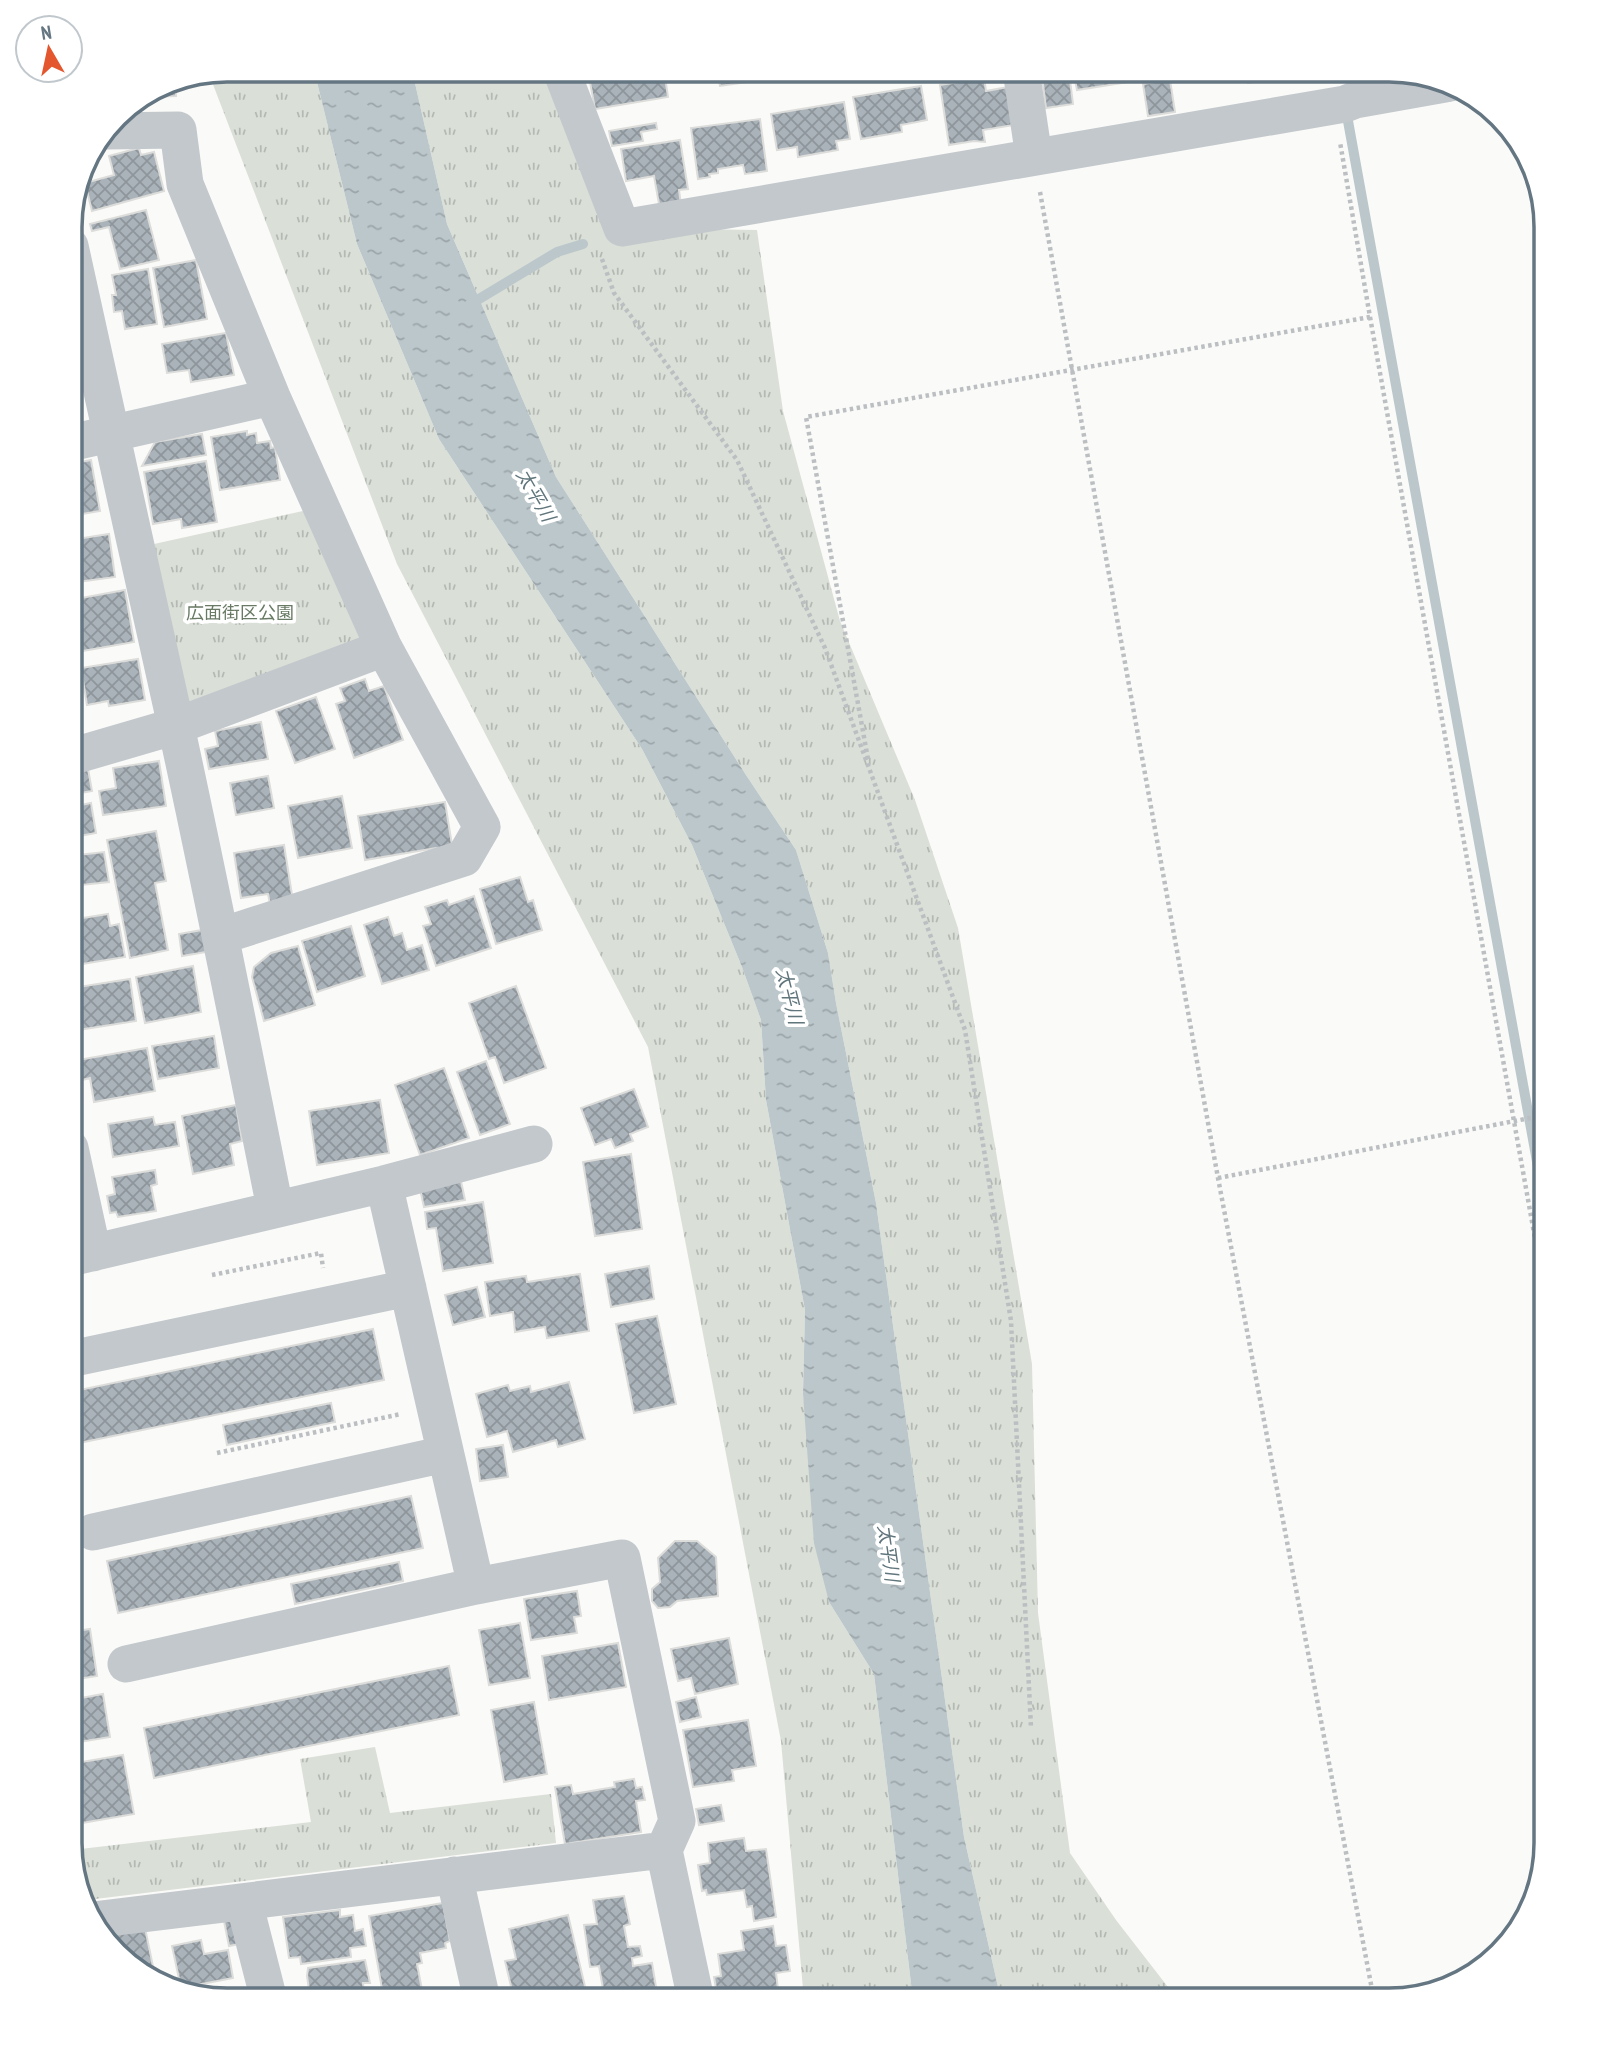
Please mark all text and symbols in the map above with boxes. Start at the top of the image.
north arrow [14,14,84,84]
text: N [39,20,53,45]
water label: 太平川 [511,464,562,527]
park label: 広面街区公園 [186,601,294,624]
water label: 太平川 [771,965,809,1028]
water label: 太平川 [873,1523,905,1585]

